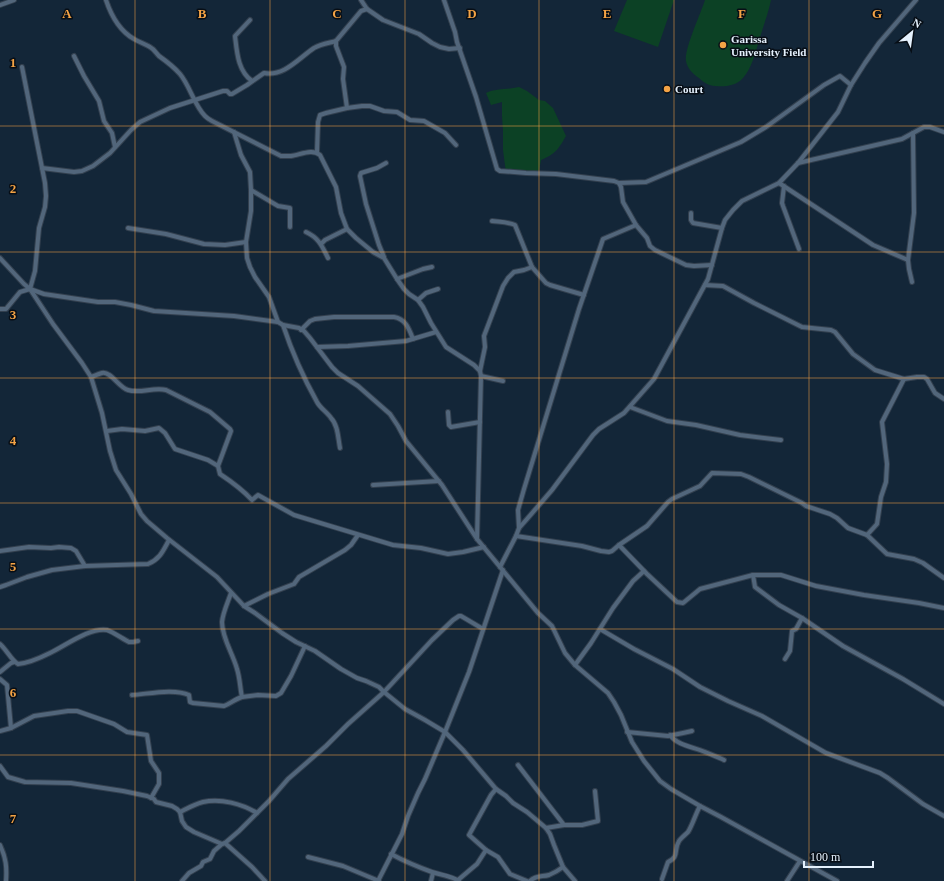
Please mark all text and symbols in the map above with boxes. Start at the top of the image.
text: A [62,6,72,21]
text: B [198,6,207,21]
text: C [332,6,342,21]
text: D [467,6,477,21]
text: E [603,6,611,21]
text: F [738,6,746,21]
text: G [872,6,882,21]
north arrow [892,12,932,52]
text: N [910,16,923,30]
place label: Garissa University Field [731,33,806,58]
marker: Garissa University Field [718,40,728,50]
text: 1 [10,55,16,70]
place label: Court [675,83,703,95]
marker: Court [662,84,672,94]
text: 2 [10,181,16,196]
text: 3 [10,307,17,322]
text: 4 [10,433,17,448]
text: 5 [10,559,17,574]
text: 6 [10,685,17,700]
text: 7 [10,811,17,826]
scale bar [804,843,873,869]
text: 100 m [810,850,841,864]

